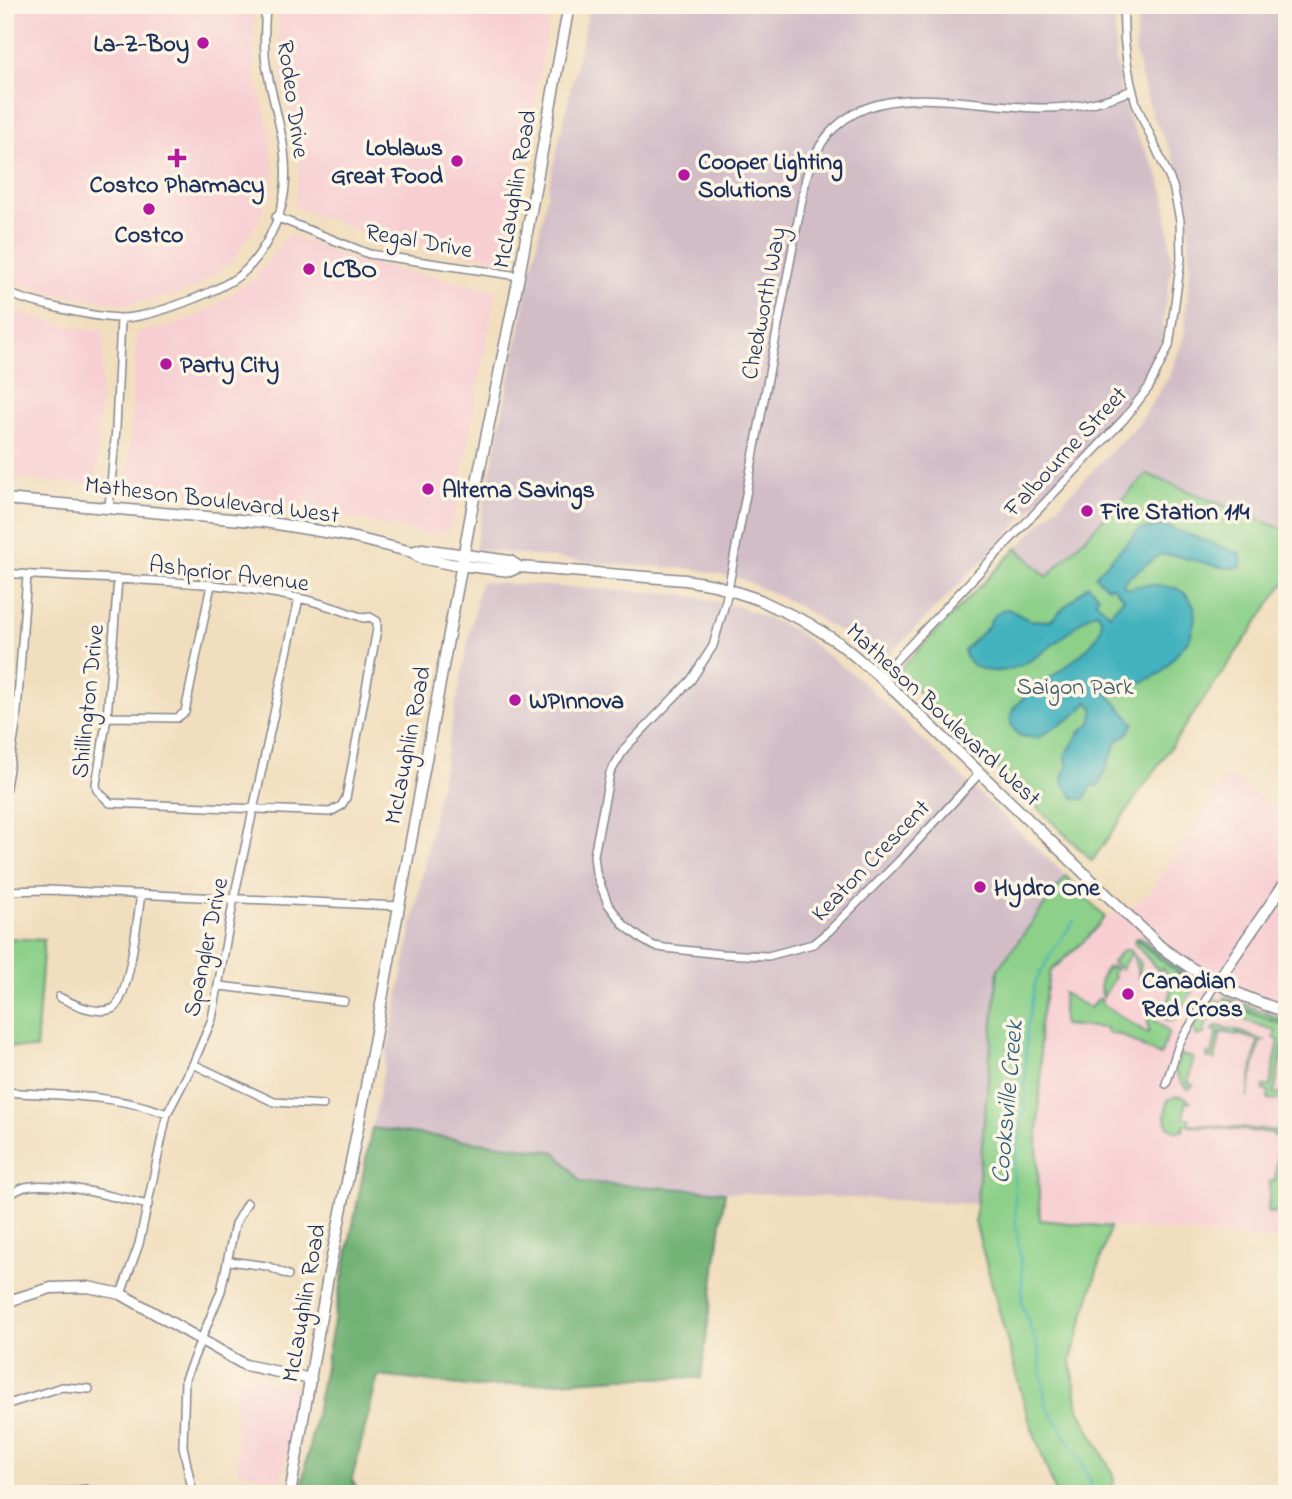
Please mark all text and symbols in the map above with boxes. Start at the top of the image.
place label: La-Z-Boy [94,28,189,64]
marker: La-Z-Boy [195,35,211,51]
street label: Rodeo Drive [266,38,317,161]
street label: McLaughlin Road [485,107,548,271]
place label: Loblaws Great Food [331,132,444,195]
place label: Cooper Lighting Solutions [698,146,843,209]
marker: Costco Pharmacy [169,150,185,166]
marker: Loblaws Great Food [449,153,465,169]
marker: Cooper Lighting Solutions [676,167,692,183]
place label: Costco Pharmacy [90,169,264,205]
marker: Costco [141,201,157,217]
street label: Regal Drive [362,216,475,269]
place label: Costco [114,219,184,254]
street label: Chedworth Way [734,224,798,383]
place label: LCBO [323,254,377,289]
marker: LCBO [301,261,317,277]
place label: Party City [180,349,279,385]
marker: Party City [158,356,174,372]
street label: Falbourne Street [996,379,1137,527]
street label: Matheson Boulevard West [82,469,341,534]
place label: Alterna Savings [442,474,595,510]
marker: Alterna Savings [420,481,436,497]
place label: Fire Station 114 [1100,496,1249,531]
marker: Fire Station 114 [1079,503,1095,519]
street label: Ashprior Avenue [147,548,311,603]
street label: Matheson Boulevard West [837,616,1048,816]
street label: Shillington Drive [64,622,115,780]
street label: McLaughlin Road [377,663,442,828]
park label: Saigon Park [1016,671,1134,706]
place label: WPInnova [529,685,624,720]
marker: WPInnova [507,692,523,708]
street label: Keaton Crescent [804,793,939,931]
place label: Hydro One [994,872,1101,908]
street label: Spangler Drive [176,874,239,1020]
marker: Hydro One [972,879,988,895]
place label: Canadian Red Cross [1142,965,1243,1028]
marker: Canadian Red Cross [1120,986,1136,1002]
water label: Cooksville Creek [983,1017,1035,1185]
street label: McLaughlin Road [274,1221,337,1385]

